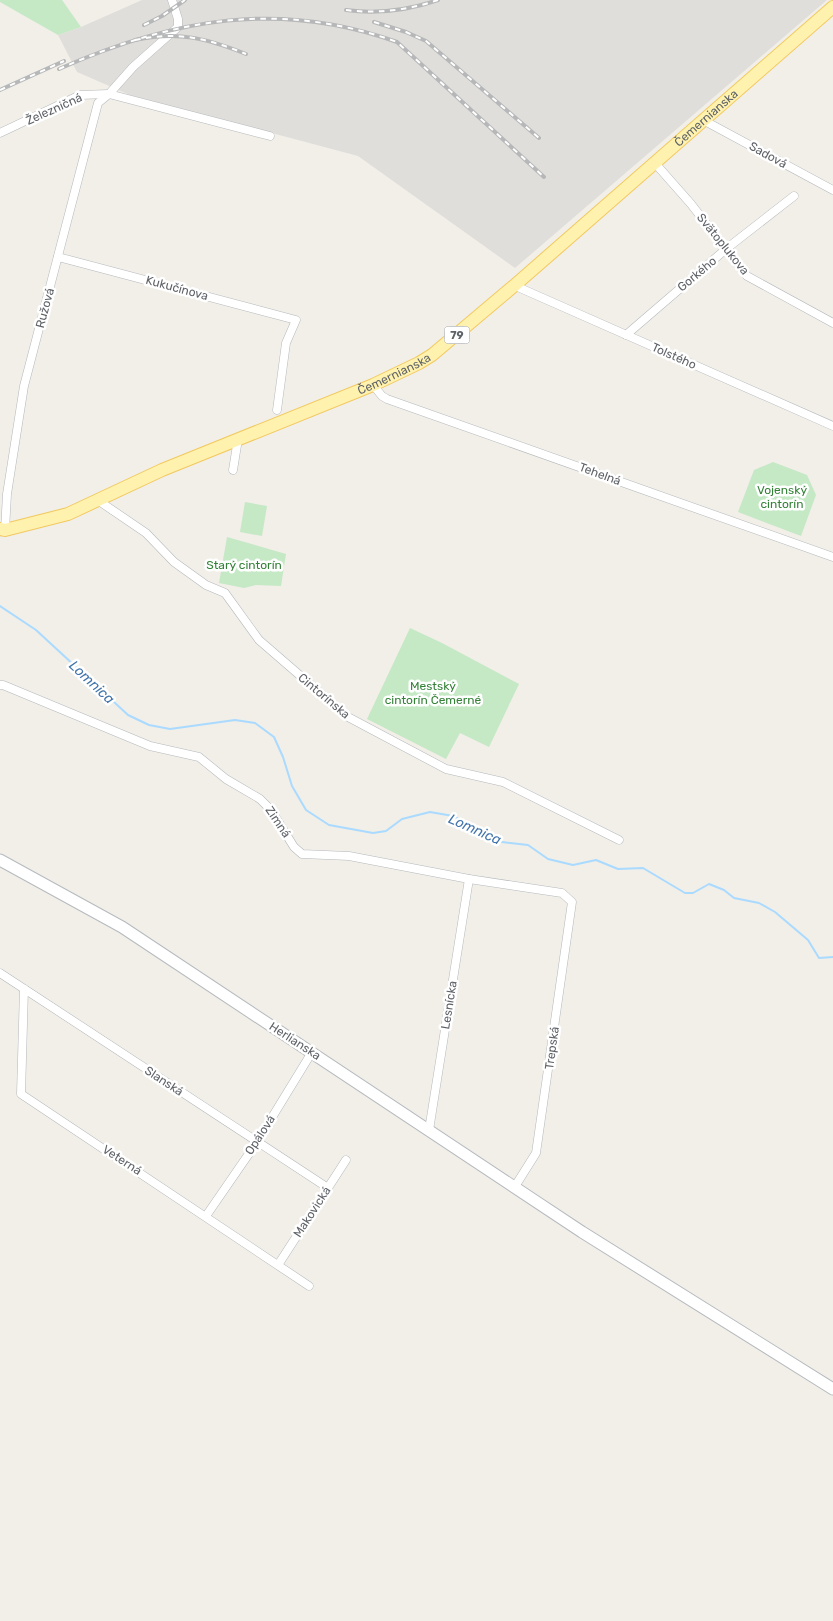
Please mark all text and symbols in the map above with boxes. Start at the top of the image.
street label: Čemernianska [672,86,741,149]
street label: Železničná [24,90,84,128]
street label: Sadová [747,139,789,171]
street label: Svätoplukova [694,211,752,277]
street label: Gorkého [675,254,719,294]
street label: Kukučínova [144,273,210,303]
street label: Ružová [33,286,57,330]
road number: 79 [444,326,470,344]
street label: Tolstého [650,340,699,372]
street label: Čemernianska [355,351,433,398]
street label: Tehelná [577,460,623,488]
park label: Vojenský cintorín [757,483,807,511]
park label: Starý cintorín [206,558,282,572]
water label: Lomnica [65,657,118,708]
street label: Cintorínska [295,670,353,722]
park label: Mestský cintorín Čemerné [385,679,482,707]
street label: Zimná [263,804,293,840]
water label: Lomnica [446,810,504,849]
street label: Lesnícka [438,980,460,1030]
street label: Herlianska [267,1019,323,1063]
street label: Trepská [542,1026,562,1070]
street label: Slanská [142,1063,186,1099]
street label: Opálová [242,1113,278,1157]
street label: Veterná [100,1142,144,1178]
street label: Makovická [290,1184,334,1240]

